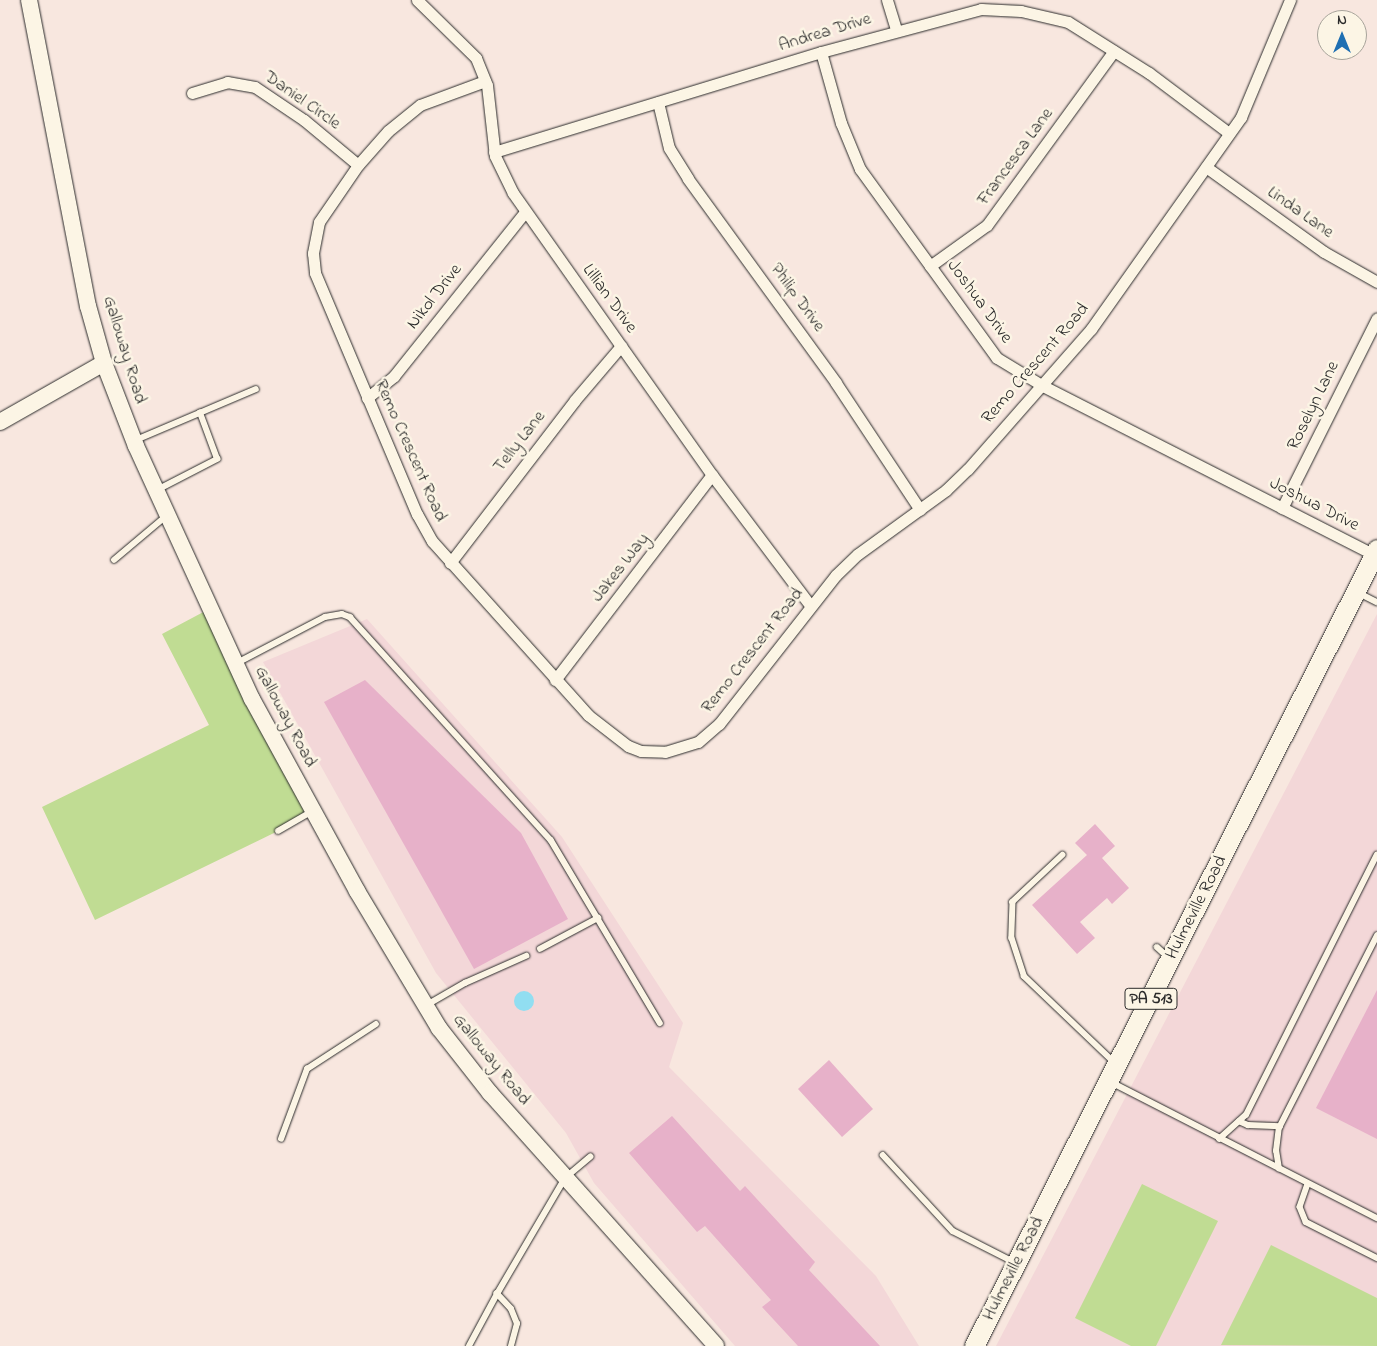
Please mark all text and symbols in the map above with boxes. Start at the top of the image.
street label: Andrea Drive [776,9,874,57]
north arrow [1317,10,1367,60]
text: N [1337,10,1347,31]
street label: Daniel Circle [260,67,344,135]
street label: Francesca Lane [973,104,1059,210]
street label: Linda Lane [1263,182,1337,244]
street label: Joshua Drive [941,256,1017,348]
street label: Nikol Drive [403,260,467,334]
street label: Lillian Drive [577,260,641,338]
street label: Philip Drive [765,260,829,336]
street label: Galloway Road [97,293,151,407]
street label: Remo Crescent Road [978,299,1094,429]
street label: Roselyn Lane [1283,358,1345,454]
street label: Remo Crescent Road [369,377,451,525]
street label: Telly Lane [489,407,551,477]
street label: Joshua Drive [1265,473,1363,537]
street label: Jakes Way [587,529,655,607]
street label: Remo Crescent Road [697,584,809,718]
street label: Galloway Road [249,663,321,771]
street label: Hulmeville Road [1162,852,1232,964]
road number: PA 513 [1124,986,1178,1012]
street label: Galloway Road [447,1010,535,1110]
street label: Hulmeville Road [979,1213,1049,1325]

